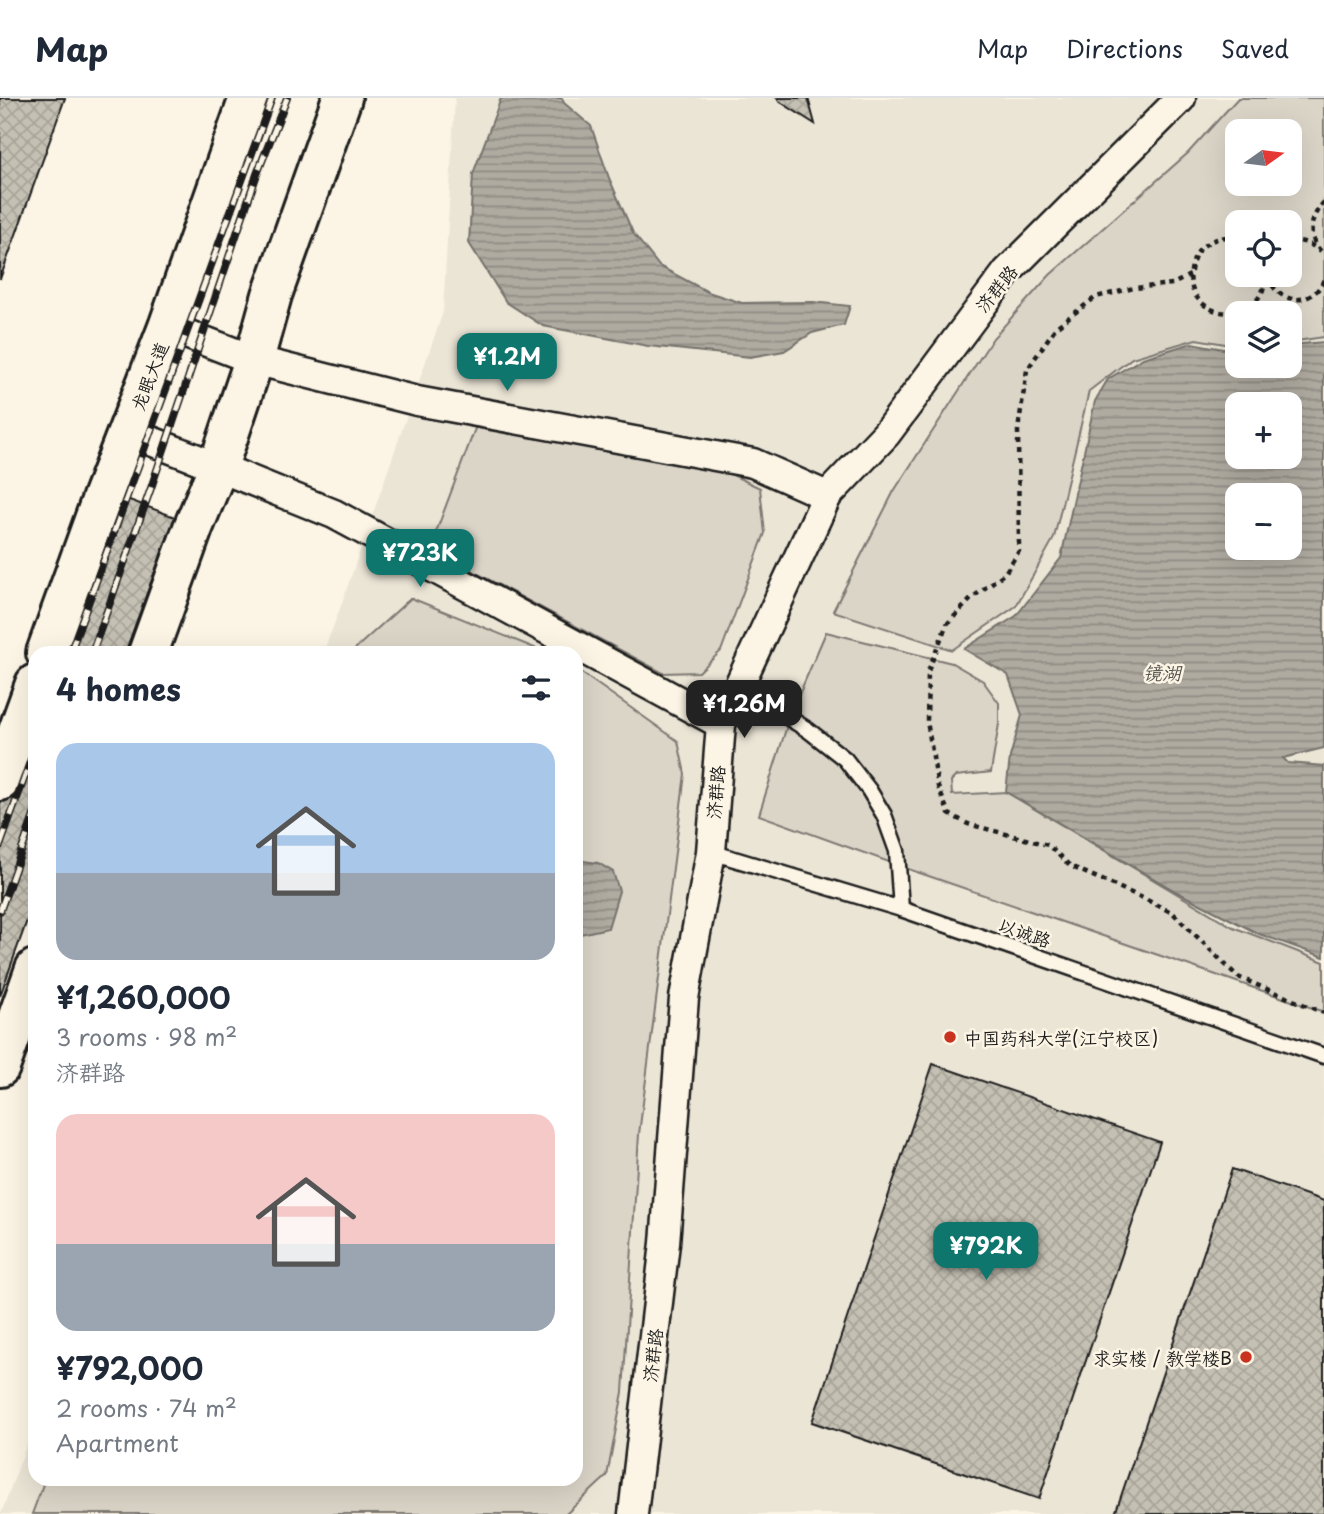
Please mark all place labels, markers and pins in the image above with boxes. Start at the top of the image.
pin: ¥1.2M [458,334,556,393]
pin: ¥723K [371,530,469,589]
pin: ¥1.26M [687,680,801,740]
place label: 中国药科大学(江宁校区) [964,1024,1158,1051]
marker: 中国药科大学(江宁校区) [942,1029,958,1045]
pin: ¥792K [937,1222,1035,1282]
place label: 求实楼 / 教学楼B [1093,1344,1232,1371]
marker: 求实楼 / 教学楼B [1238,1349,1254,1365]

